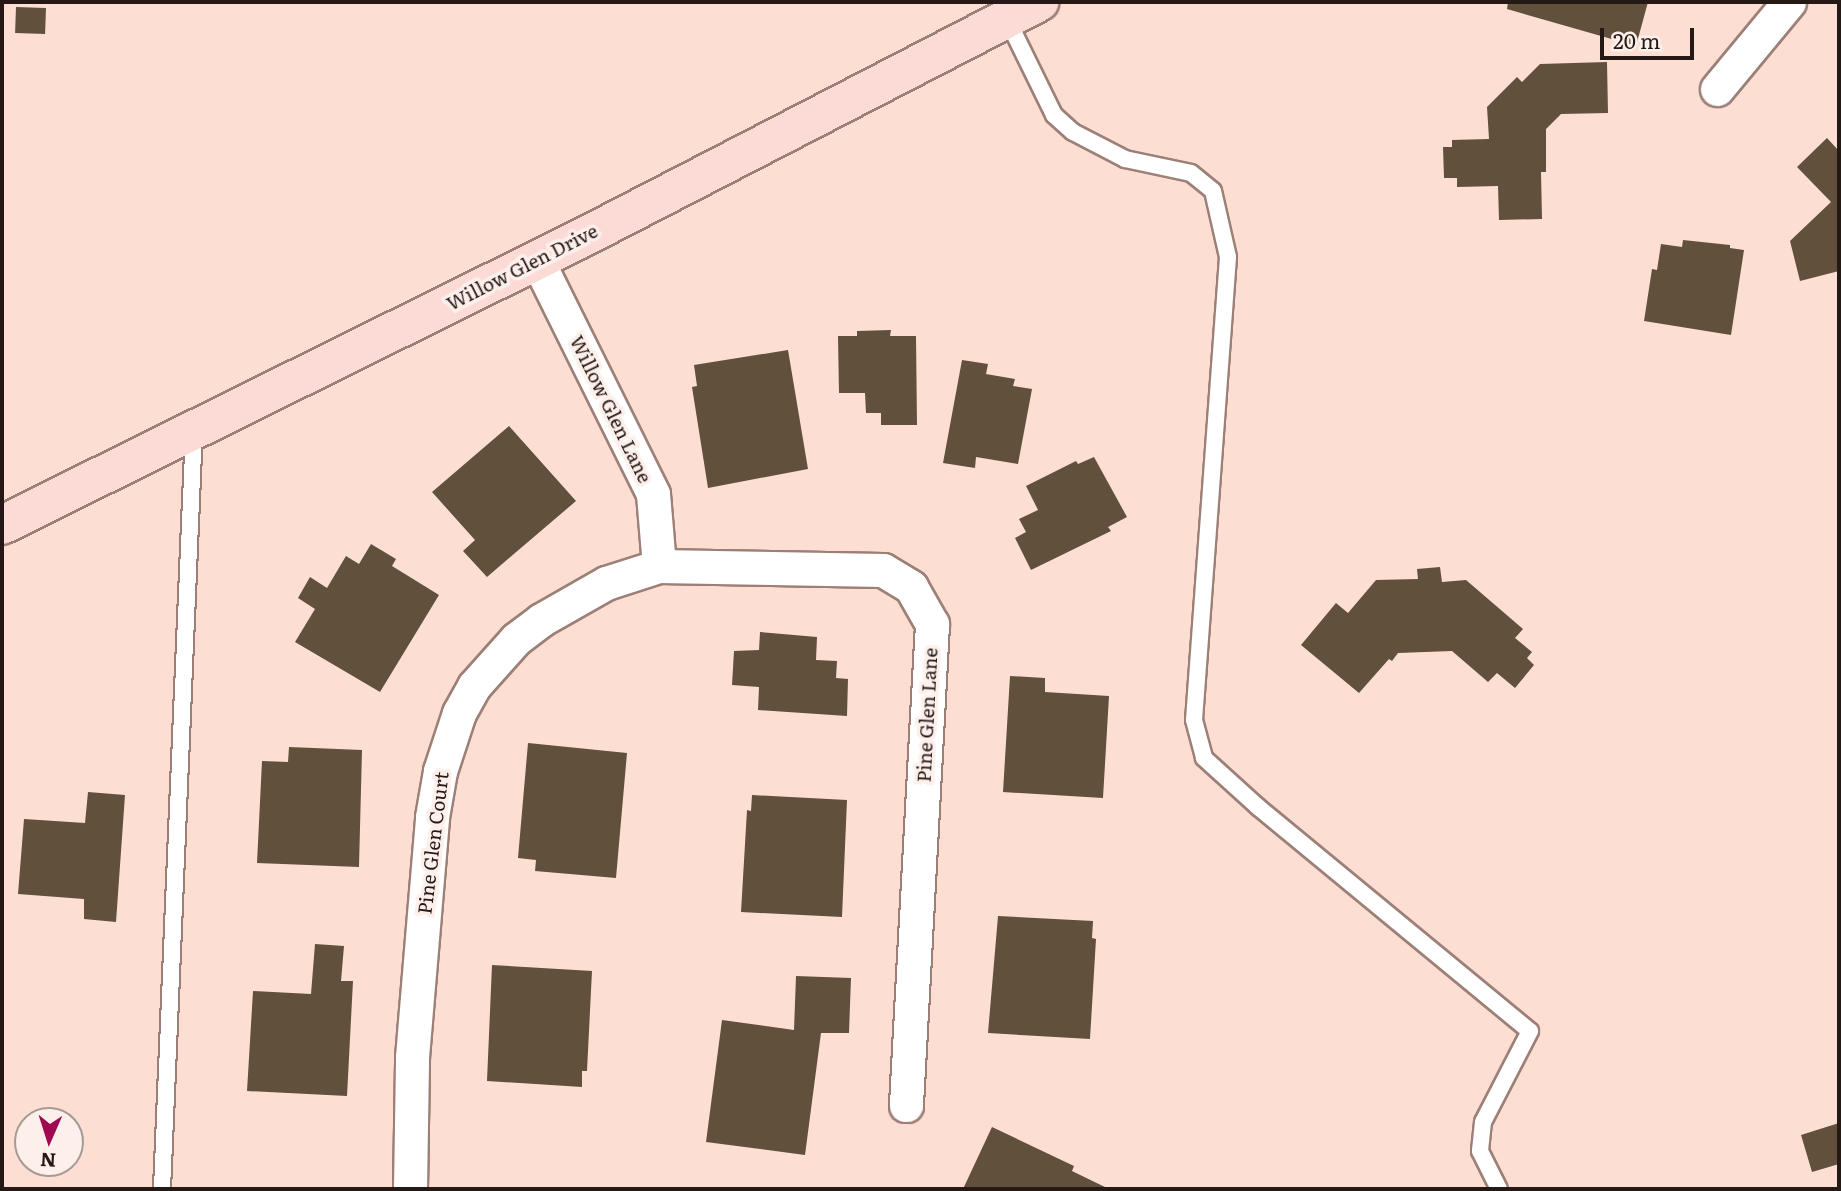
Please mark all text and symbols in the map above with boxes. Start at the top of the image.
scale bar [1603,14,1698,58]
text: 20 m [1613,24,1660,55]
street label: Willow Glen Drive [443,219,601,315]
street label: Willow Glen Lane [565,332,657,486]
street label: Pine Glen Lane [912,647,942,783]
street label: Pine Glen Court [413,770,453,916]
north arrow [14,1107,84,1177]
text: N [39,1147,57,1175]

